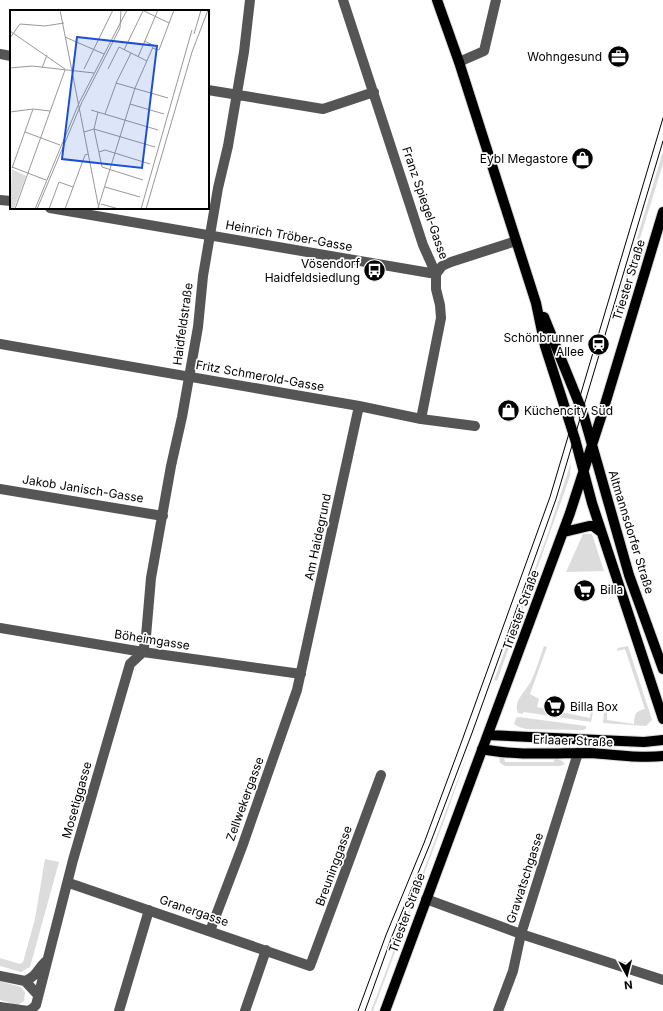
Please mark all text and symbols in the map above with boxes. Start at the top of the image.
inset map [10,10,209,209]
office icon: Wohngesund [605,44,631,70]
place label: Wohngesund [527,49,602,64]
street label: Franz Spiegel-Gasse [399,145,452,261]
shop icon: Eybl Megastore [570,146,596,172]
place label: Eybl Megastore [480,151,568,166]
street label: Heinrich Tröber-Gasse [224,217,354,254]
street label: Triester Straße [609,238,648,322]
place label: Vösendorf Haidfeldsiedlung [265,256,361,285]
bus stop icon: Vösendorf Haidfeldsiedlung [362,258,388,284]
street label: Haidfeldstraße [169,282,196,366]
place label: Schönbrunner Allee [503,330,584,359]
station icon: Schönbrunner Allee [586,332,612,358]
street label: Fritz Schmerold-Gasse [195,357,325,394]
shop icon: Küchencity Süd [495,398,521,424]
place label: Küchencity Süd [524,403,613,418]
street label: Altmannsdorfer Straße [606,468,657,596]
street label: Jakob Janisch-Gasse [21,472,145,506]
street label: Am Haidegrund [301,492,334,582]
street label: Triester Straße [499,568,542,652]
supermarket icon: Billa [572,577,598,603]
place label: Billa [600,582,623,597]
street label: Böheimgasse [113,626,191,653]
supermarket icon: Billa Box [541,694,567,720]
place label: Billa Box [570,699,618,714]
street label: Erlaaer Straße [533,732,613,749]
street label: Zellwekergasse [222,755,267,843]
street label: Mosetiggasse [58,760,95,840]
street label: Breuninggasse [312,824,355,908]
street label: Grawatschgasse [503,831,546,925]
street label: Triester Straße [385,871,428,955]
street label: Granergasse [158,892,231,929]
north arrow [607,955,647,995]
text: N [623,977,633,992]

